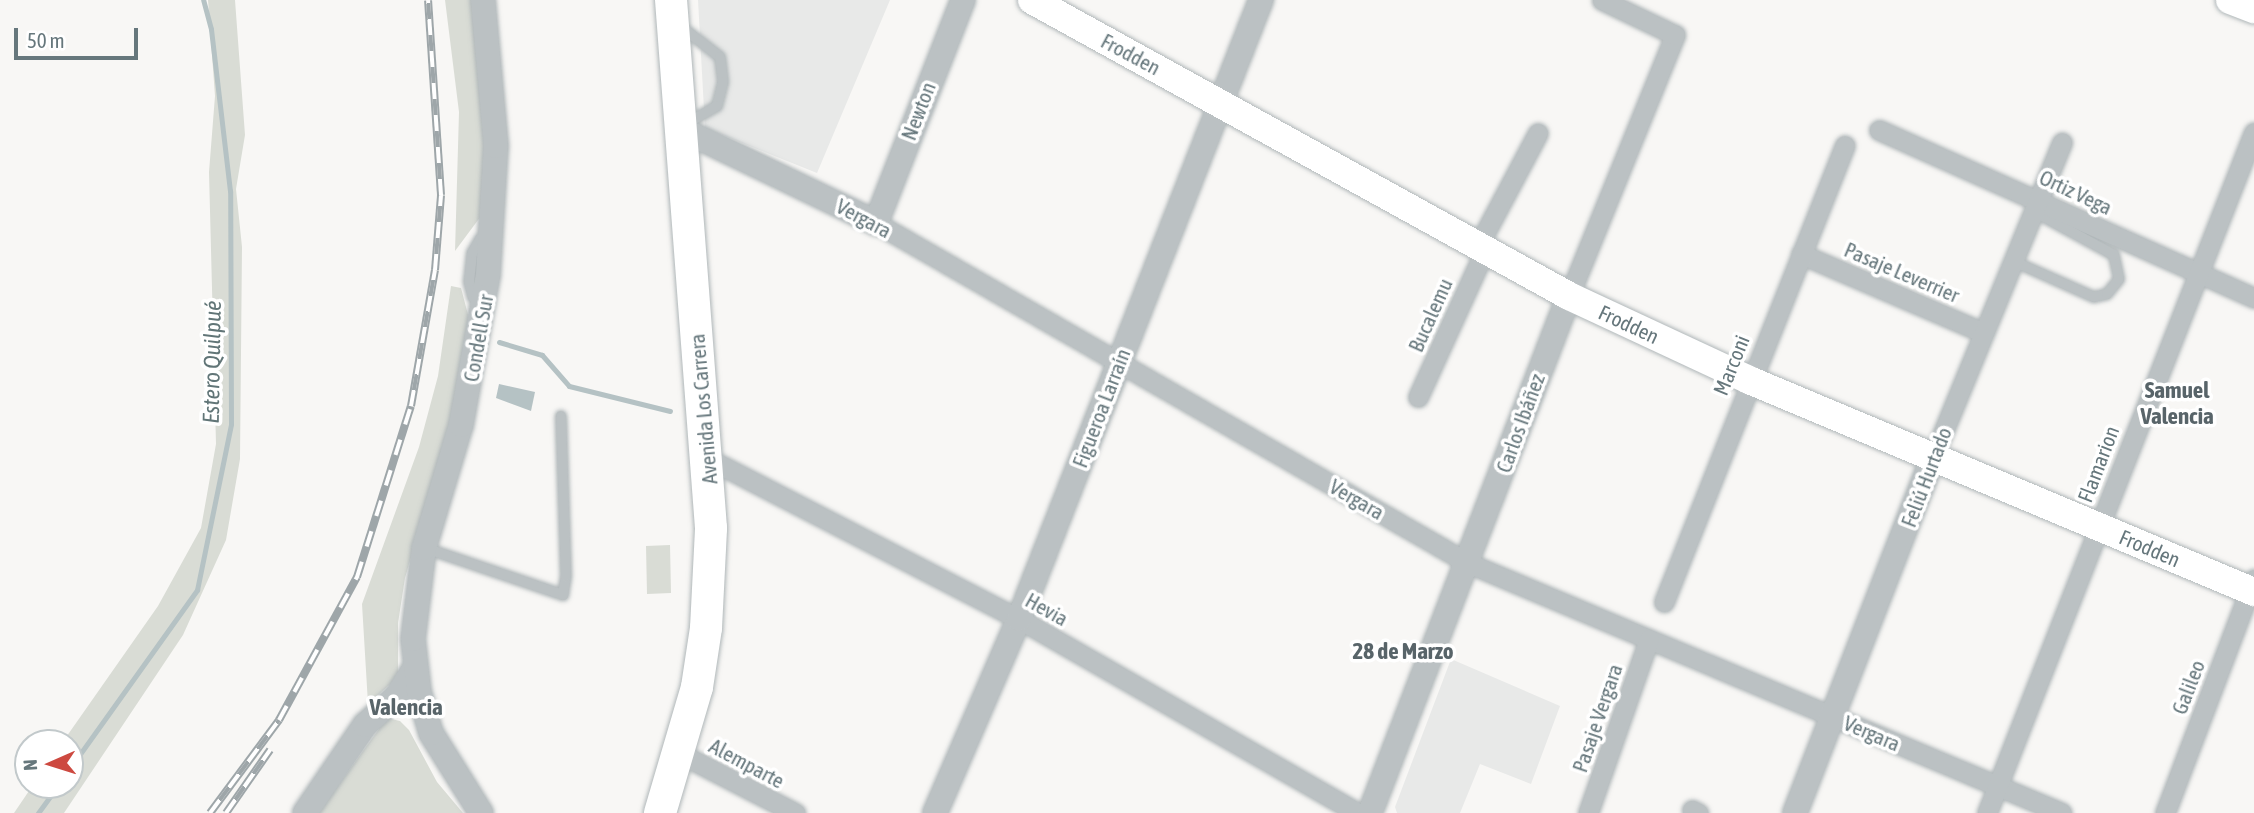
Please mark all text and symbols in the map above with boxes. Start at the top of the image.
scale bar [18,14,142,58]
text: 50 m [27,28,65,52]
street label: Frodden [1097,28,1165,80]
street label: Newton [895,78,941,144]
street label: Ortiz Vega [2036,164,2116,220]
street label: Vergara [832,193,896,243]
street label: Pasaje Leverrier [1841,236,1963,308]
street label: Bucalemu [1403,274,1457,356]
street label: Condell Sur [458,292,498,384]
street label: Frodden [1595,299,1663,349]
water label: Estero Quilpué [197,300,227,424]
street label: Marconi [1708,331,1754,399]
street label: Avenida Los Carrera [684,333,722,485]
street label: Figueroa Larraín [1067,345,1135,471]
street label: Carlos Ibáñez [1490,370,1550,476]
district label: Samuel Valencia [2140,376,2214,430]
street label: Flamarion [2072,422,2124,506]
street label: Feliú Hurtado [1895,423,1957,531]
street label: Vergara [1325,473,1389,525]
street label: Frodden [2116,524,2184,572]
street label: Hevia [1021,587,1073,631]
district label: 28 de Marzo [1352,637,1454,665]
street label: Galileo [2166,656,2210,718]
street label: Pasaje Vergara [1567,661,1627,775]
district label: Valencia [369,693,443,721]
street label: Vergara [1840,710,1904,756]
north arrow [14,729,84,799]
street label: Alemparte [705,733,789,793]
text: N [19,759,41,771]

